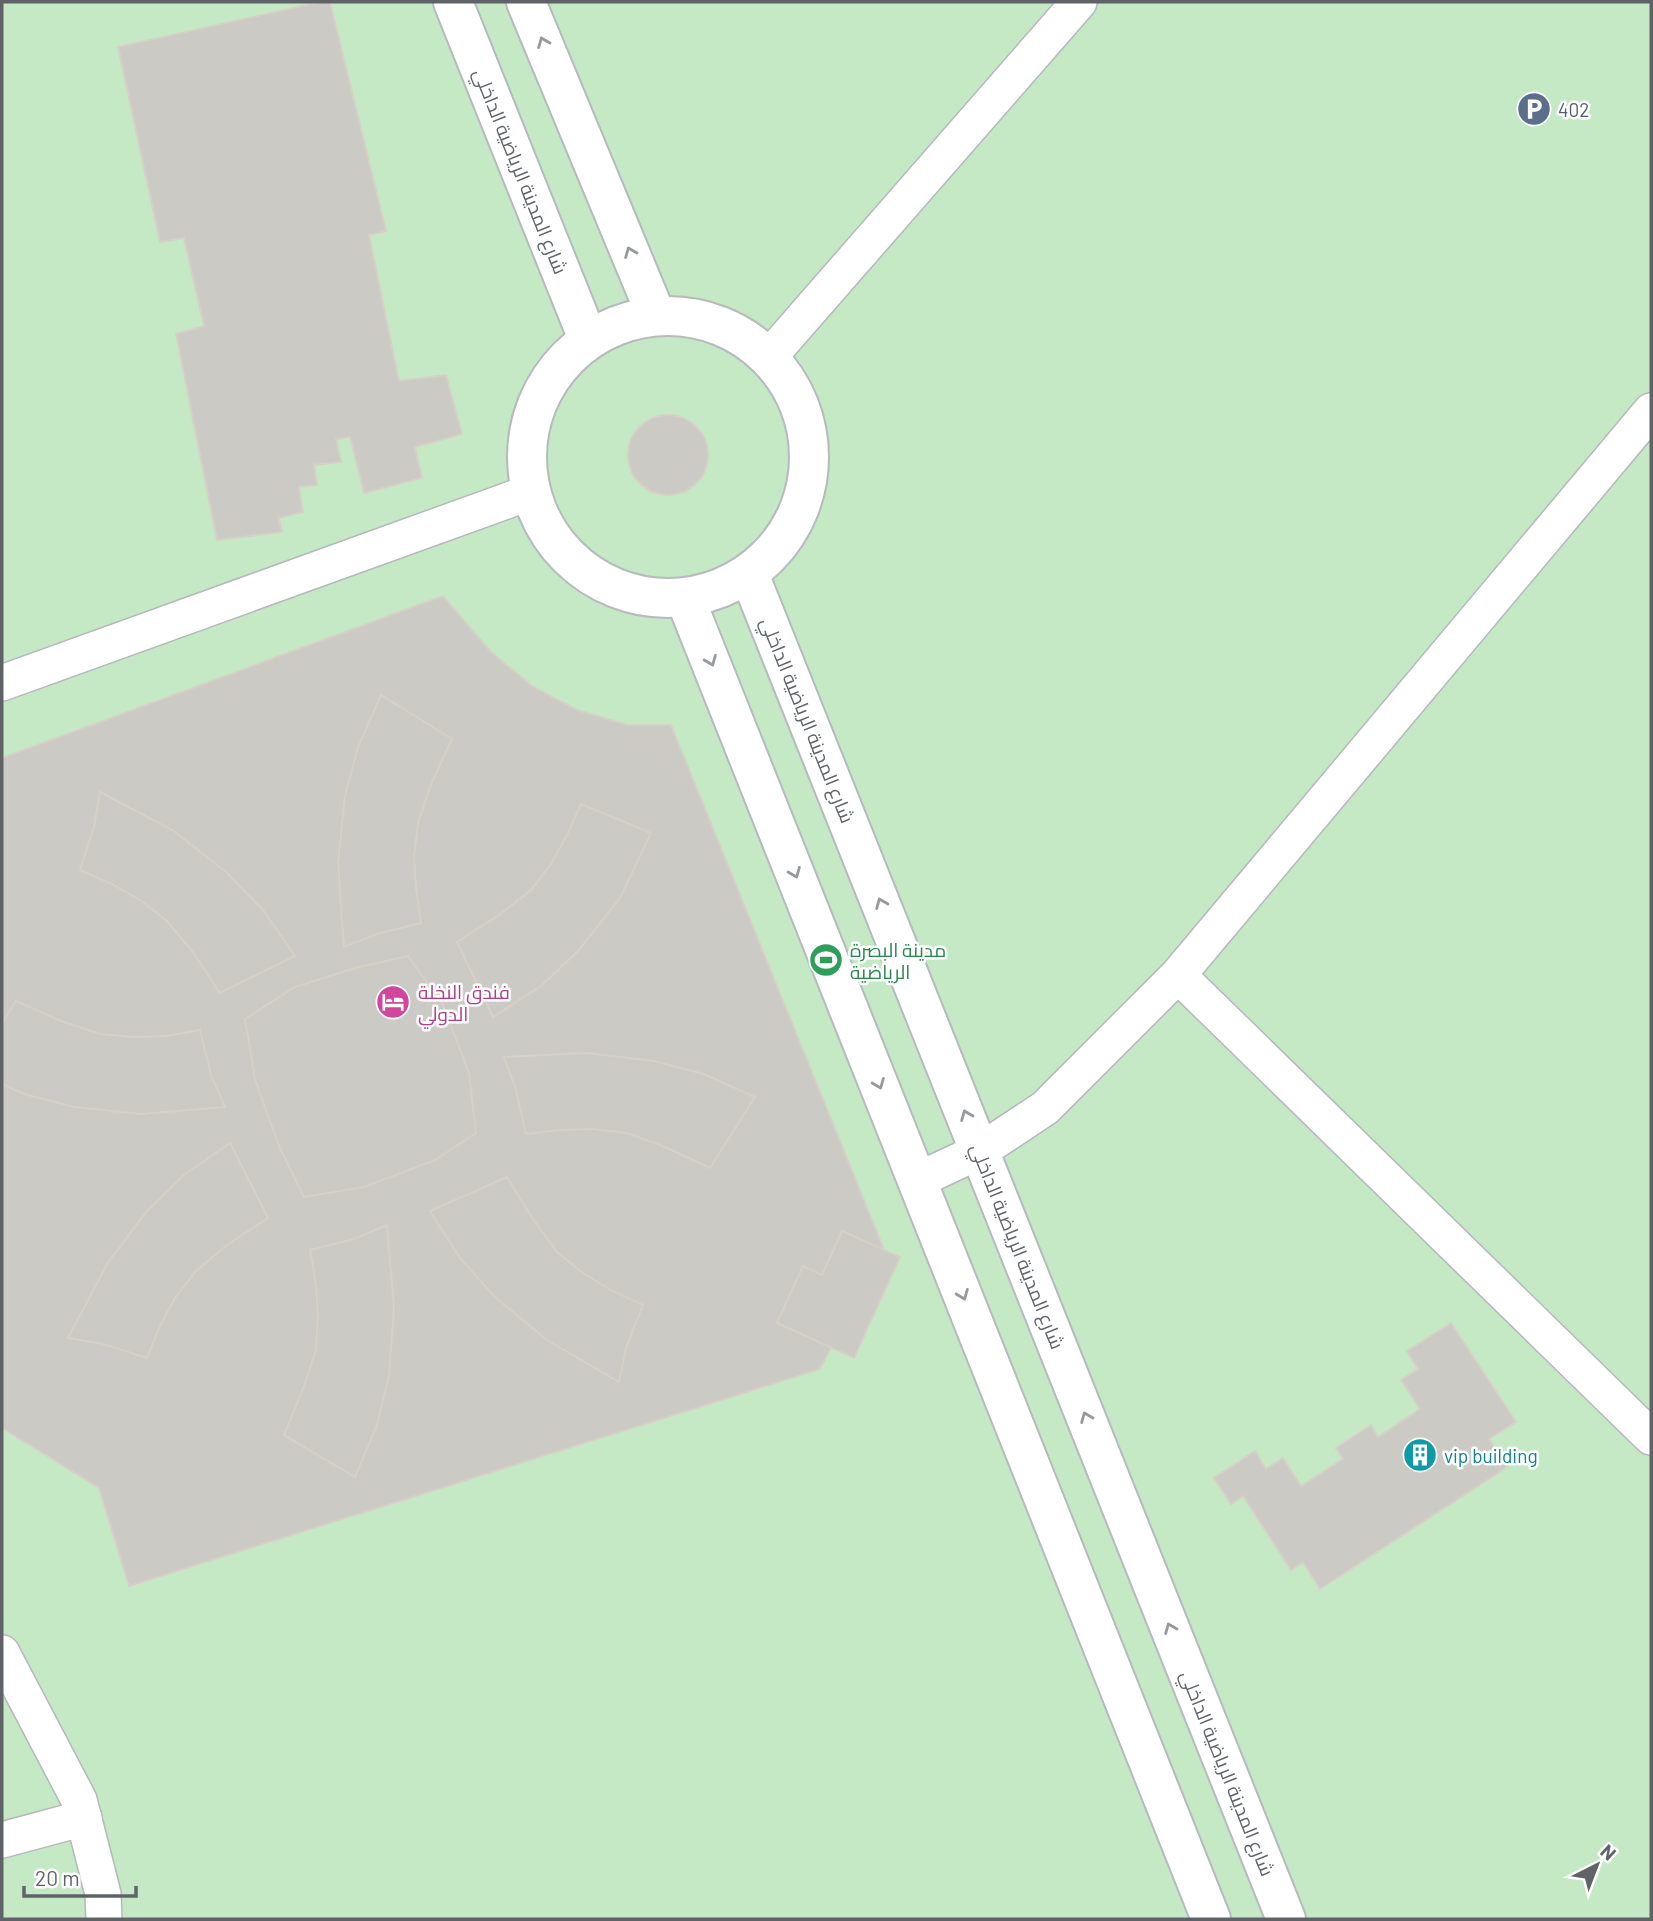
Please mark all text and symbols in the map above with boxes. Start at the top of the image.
one-way arrow [537,37,551,49]
street label: شارع المدينة الرياضية الداخلي [465,65,573,279]
parking icon: 402 [1515,90,1553,128]
place label: 402 [1558,98,1589,121]
one-way arrow [624,247,638,259]
street label: شارع المدينة الرياضية الداخلي [752,614,860,828]
one-way arrow [702,655,716,667]
one-way arrow [786,866,800,878]
one-way arrow [876,898,890,910]
place label: مدينة البصرة الرياضية [850,938,946,984]
sports icon: مدينة البصرة الرياضية [807,941,845,979]
place label: فندق النخلة الدولي [418,980,510,1029]
hotel icon: فندق النخلة الدولي [374,983,412,1021]
one-way arrow [871,1077,885,1089]
one-way arrow [960,1109,974,1121]
street label: شارع المدينة الرياضية الداخلي [962,1140,1070,1354]
one-way arrow [955,1289,969,1301]
one-way arrow [1081,1412,1095,1424]
building icon: vip building [1401,1436,1439,1474]
place label: vip building [1444,1444,1538,1467]
one-way arrow [1165,1623,1179,1635]
street label: شارع المدينة الرياضية الداخلي [1172,1667,1280,1881]
north arrow [1562,1830,1632,1900]
text: N [1596,1839,1621,1865]
scale bar [24,1854,136,1898]
text: 20 m [35,1865,80,1890]

